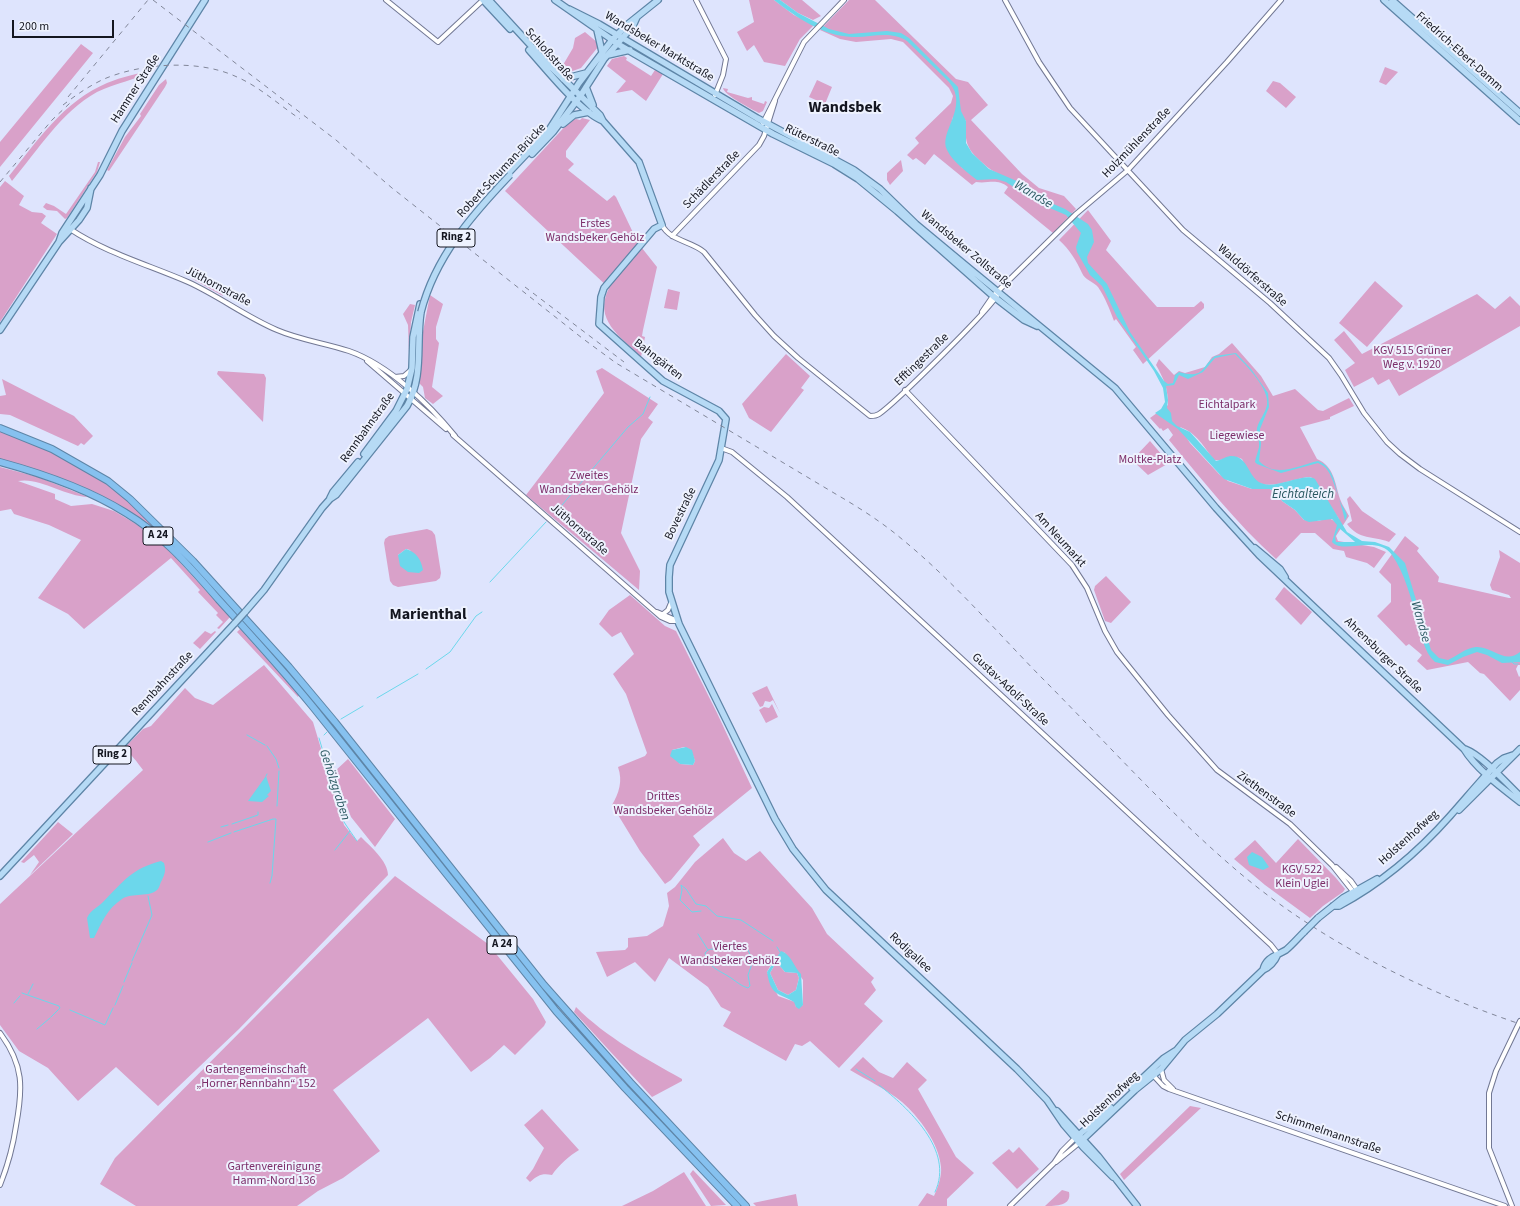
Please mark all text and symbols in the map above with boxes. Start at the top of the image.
street label: Wandsbeker Marktstraße [602,9,716,85]
street label: Friedrich-Ebert-Damm [1413,9,1505,95]
scale bar [14,12,116,38]
text: 200 m [19,18,49,35]
street label: Schloßstraße [521,25,577,85]
street label: Hammer Straße [108,52,164,126]
district label: Wandsbek [809,98,881,118]
street label: Holzmühlenstraße [1100,105,1174,181]
street label: Robert-Schuman-Brücke [455,121,549,221]
street label: Rüterstraße [782,122,842,160]
street label: Schädlerstraße [680,148,744,212]
water label: Wandse [1011,178,1055,212]
street label: Wandsbeker Zollstraße [917,208,1015,292]
park label: Erstes Wandsbeker Gehölz [546,217,644,245]
road number: Ring 2 [437,229,475,247]
street label: Walddörferstraße [1214,242,1290,310]
street label: Jüthornstraße [183,264,253,310]
street label: Efftingestraße [892,331,952,389]
street label: Bahngärten [630,336,686,384]
park label: KGV 515 Grüner Weg v. 1920 [1373,344,1451,372]
street label: Rennbahnstraße [338,390,398,466]
park label: Eichtalpark [1199,398,1255,412]
park label: Liegewiese [1209,429,1265,443]
park label: Moltke-Platz [1119,453,1181,467]
park label: Zweites Wandsbeker Gehölz [540,469,638,497]
street label: Bovestraße [662,485,700,543]
water label: Eichtalteich [1272,487,1334,503]
street label: Jüthornstraße [547,501,611,559]
street label: Am Neumarkt [1032,510,1088,570]
road number: A 24 [143,527,173,545]
water label: Wandse [1407,600,1433,644]
district label: Marienthal [389,605,467,625]
street label: Ahrensburger Straße [1341,615,1425,697]
street label: Rennbahnstraße [129,649,197,719]
street label: Gustav-Adolf-Straße [968,651,1052,729]
road number: Ring 2 [93,746,131,764]
water label: Gehölzgraben [315,747,353,823]
street label: Ziethenstraße [1233,769,1299,821]
park label: Drittes Wandsbeker Gehölz [614,790,712,818]
street label: Holstenhofweg [1376,807,1442,869]
park label: KGV 522 Klein Uglei [1275,863,1329,891]
street label: Rodigallee [886,930,934,976]
road number: A 24 [487,936,517,954]
park label: Viertes Wandsbeker Gehölz [681,940,779,968]
park label: Gartengemeinschaft „Horner Rennbahn“ 152 [196,1063,316,1091]
street label: Holstenhofweg [1077,1069,1143,1131]
street label: Schimmelmannstraße [1273,1108,1383,1158]
park label: Gartenvereinigung Hamm-Nord 136 [227,1160,321,1188]

